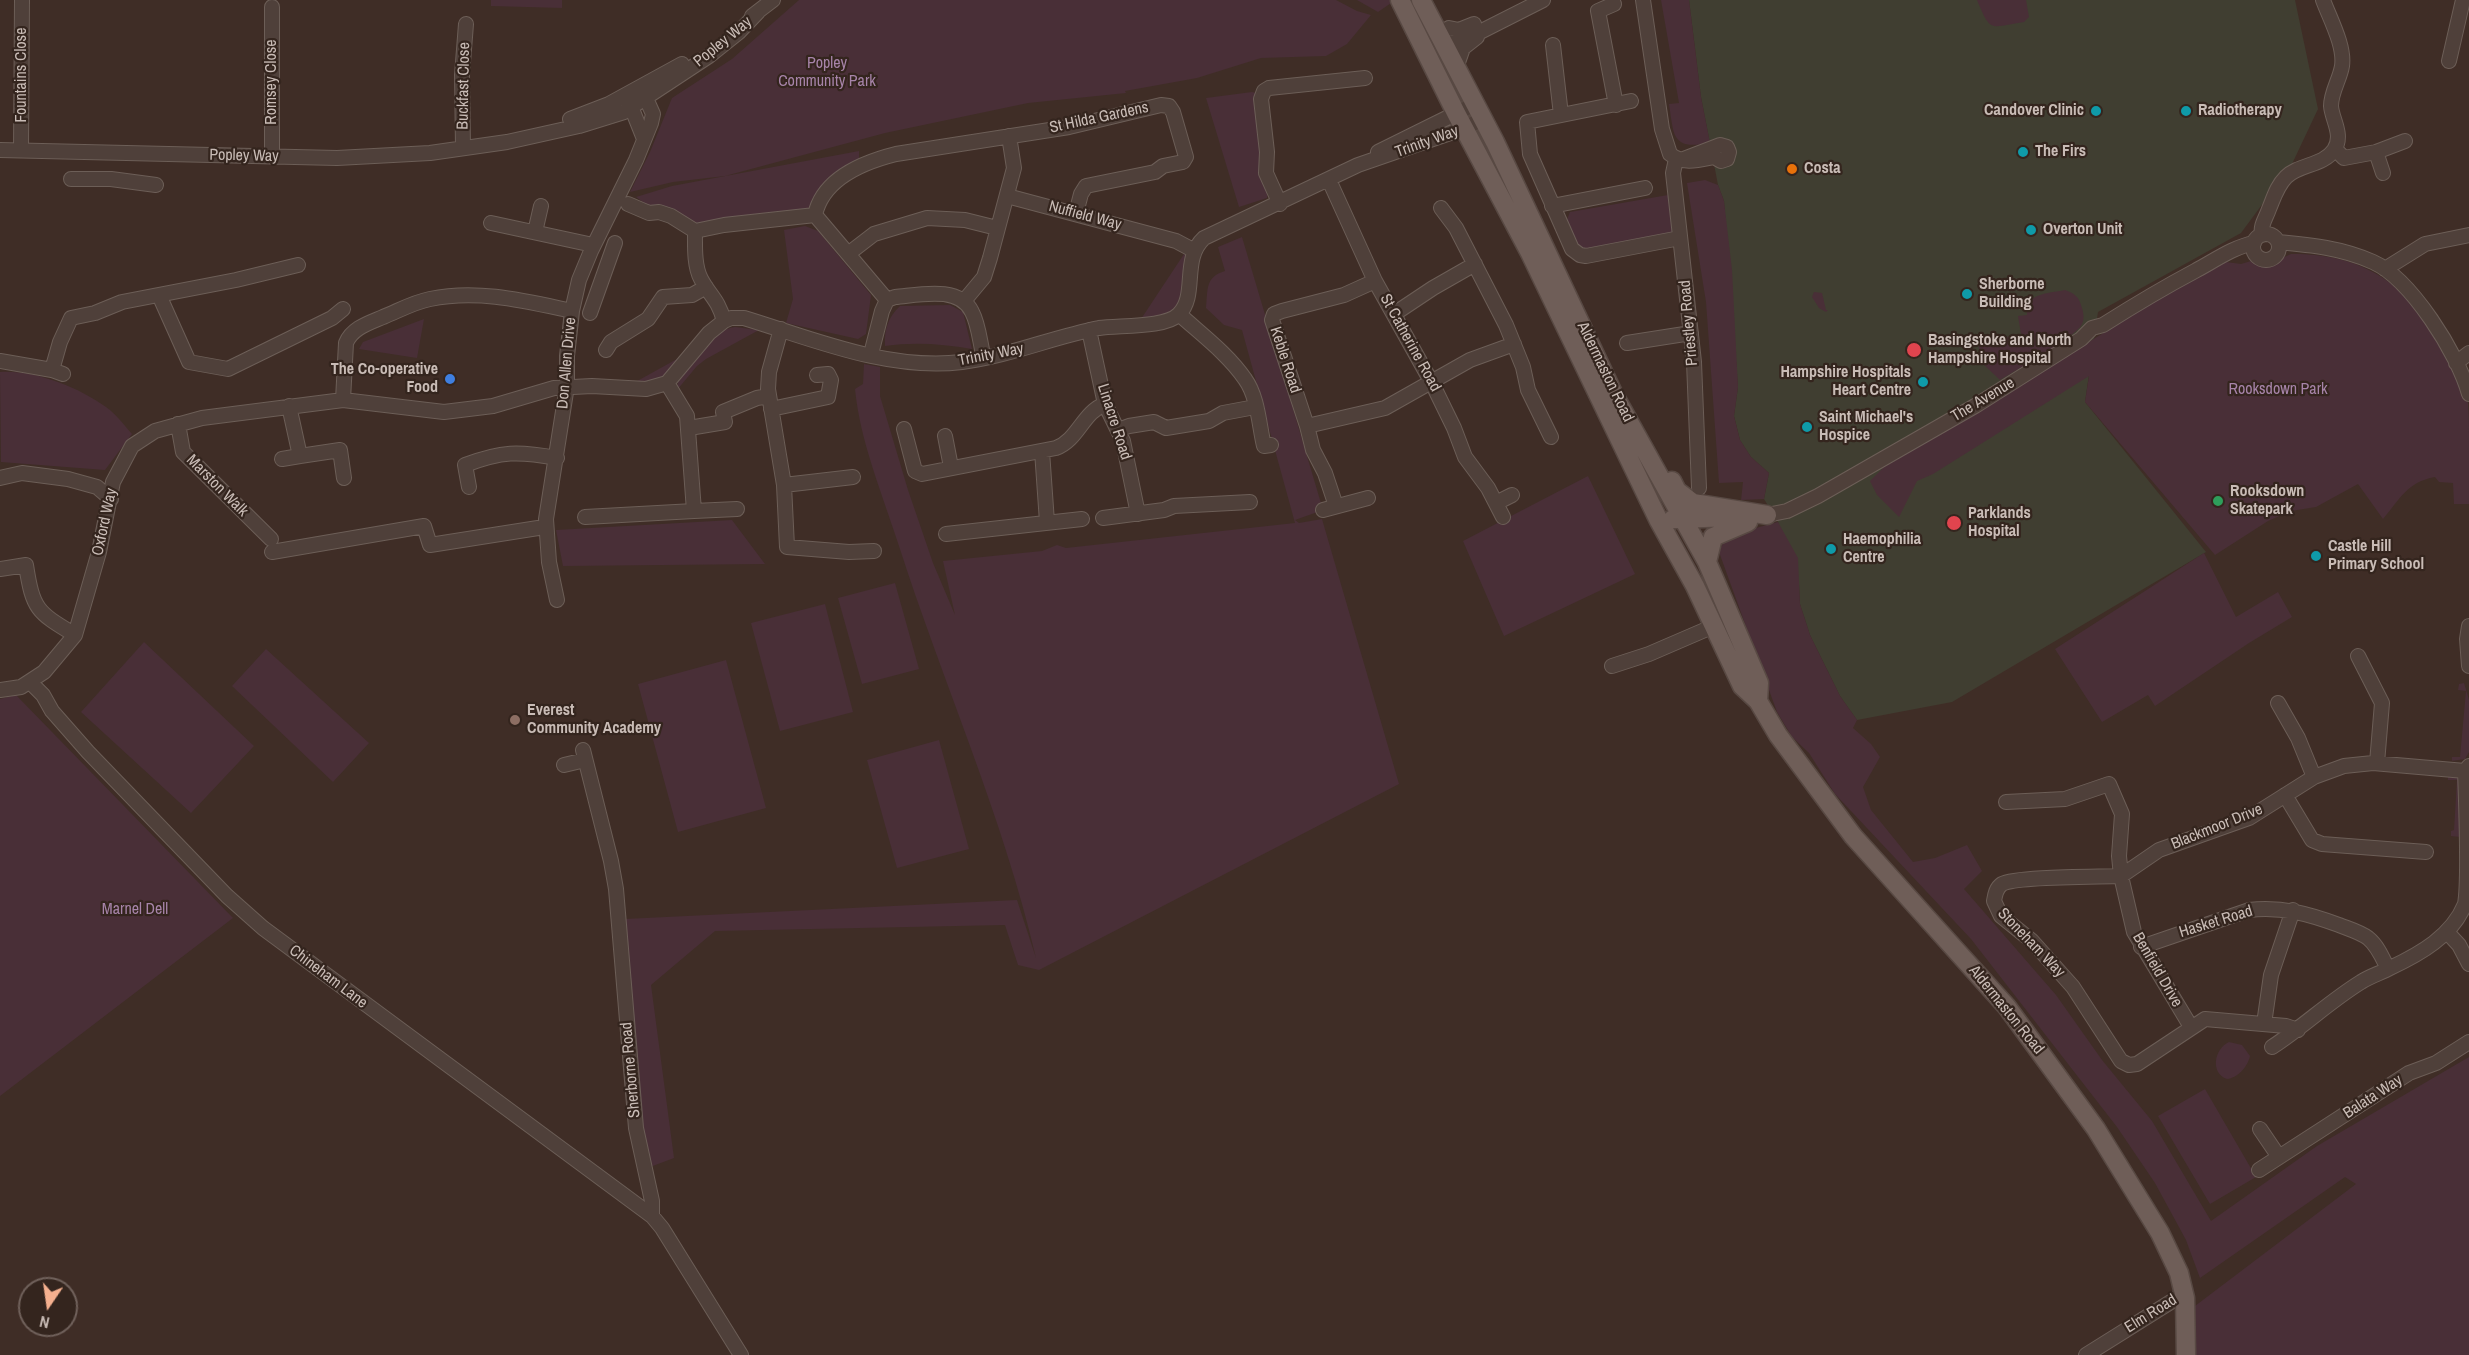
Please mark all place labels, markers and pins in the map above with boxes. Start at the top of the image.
place label: Candover Clinic [1984,101,2084,121]
place label: Radiotherapy [2198,101,2282,121]
marker: Candover Clinic [2089,104,2103,118]
marker: Radiotherapy [2179,104,2193,118]
place label: The Firs [2035,142,2086,162]
marker: The Firs [2016,145,2030,159]
place label: Costa [1804,159,1840,179]
marker: Costa [1785,162,1799,176]
place label: Overton Unit [2043,220,2122,240]
marker: Overton Unit [2024,223,2038,237]
place label: Sherborne Building [1979,275,2045,313]
marker: Sherborne Building [1960,287,1974,301]
place label: Basingstoke and North Hampshire Hospital [1928,331,2072,369]
marker: Basingstoke and North Hampshire Hospital [1905,341,1923,359]
place label: The Co-operative Food [331,360,438,398]
place label: Hampshire Hospitals Heart Centre [1780,363,1911,401]
marker: The Co-operative Food [443,372,457,386]
marker: Hampshire Hospitals Heart Centre [1916,375,1930,389]
place label: Saint Michael's Hospice [1819,408,1913,446]
marker: Saint Michael's Hospice [1800,420,1814,434]
place label: Rooksdown Skatepark [2230,482,2304,520]
marker: Rooksdown Skatepark [2211,494,2225,508]
place label: Parklands Hospital [1968,504,2031,542]
marker: Parklands Hospital [1945,514,1963,532]
place label: Haemophilia Centre [1843,530,1921,568]
place label: Castle Hill Primary School [2328,537,2424,575]
marker: Haemophilia Centre [1824,542,1838,556]
marker: Castle Hill Primary School [2309,549,2323,563]
place label: Everest Community Academy [527,701,661,739]
marker: Everest Community Academy [508,713,522,727]

